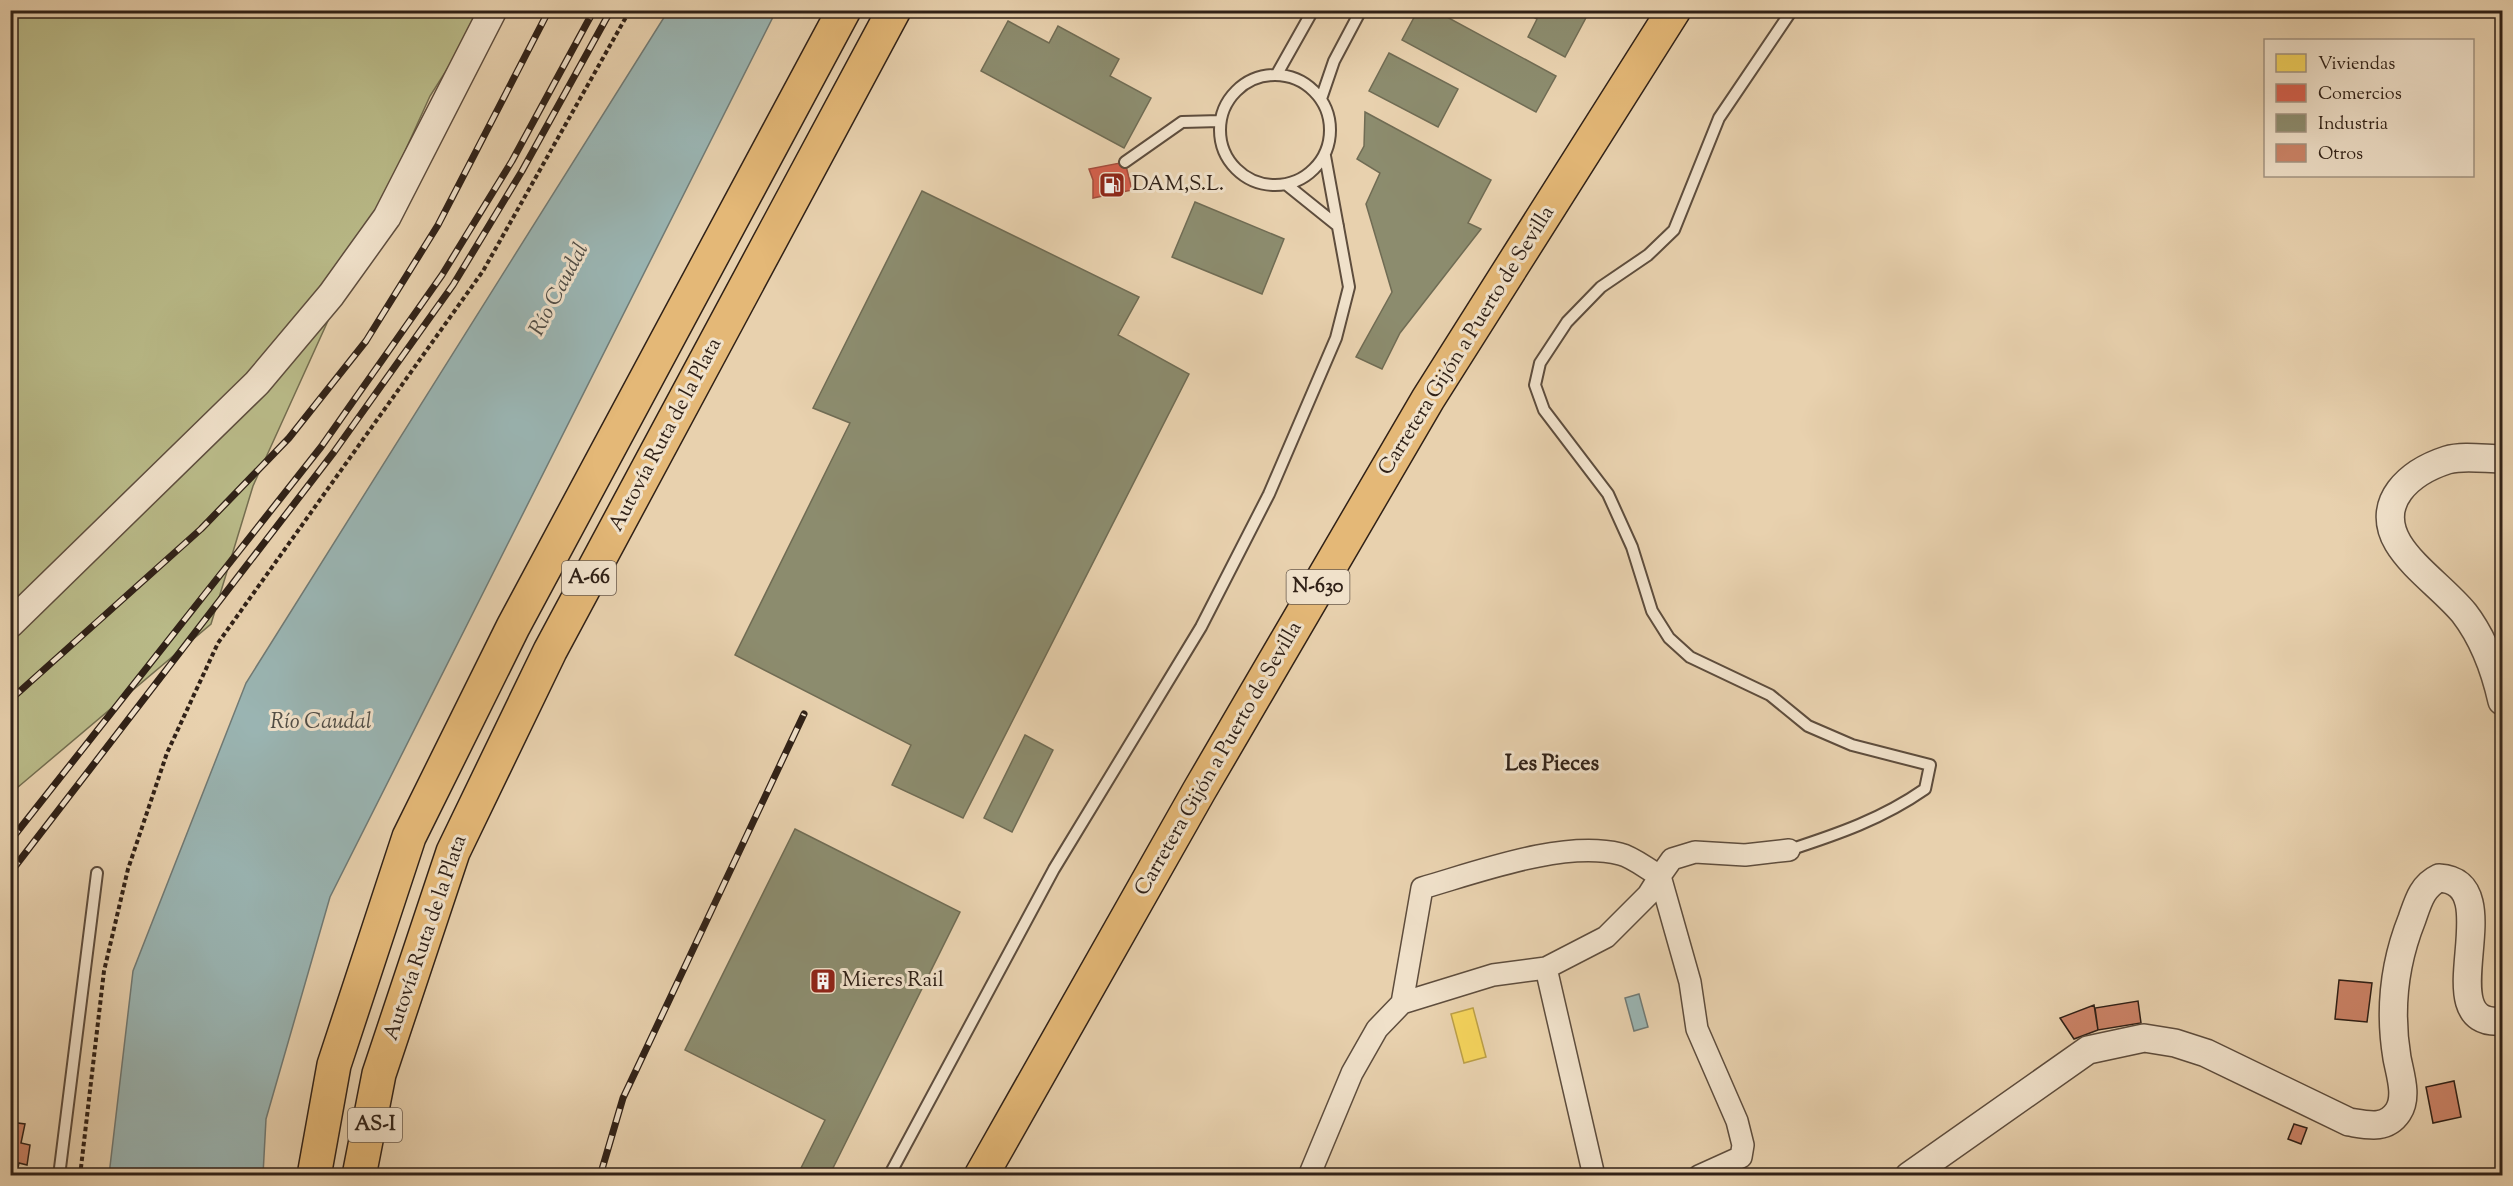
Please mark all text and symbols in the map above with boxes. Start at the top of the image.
legend [2264,39,2474,177]
text: Viviendas [2318,52,2395,78]
text: Comercios [2318,82,2402,108]
text: Industria [2318,112,2388,138]
text: Otros [2318,142,2363,168]
fuel station icon: DAM,S.L. [1097,170,1127,200]
place label: DAM,S.L. [1132,170,1224,200]
street label: Carretera Gijón a Puerto de Sevilla [1371,200,1563,482]
water label: Río Caudal [522,238,598,342]
street label: Autovía Ruta de la Plata [602,333,730,537]
road number: A-66 [562,561,616,595]
road number: N-630 [1286,570,1350,604]
street label: Carretera Gijón a Puerto de Sevilla [1128,616,1310,902]
water label: Río Caudal [270,707,372,739]
district label: Les Pieces [1505,749,1599,781]
street label: Autovía Ruta de la Plata [377,831,475,1045]
building icon: Mieres Rail [808,966,838,996]
place label: Mieres Rail [842,966,944,996]
road number: AS-I [348,1108,402,1142]

